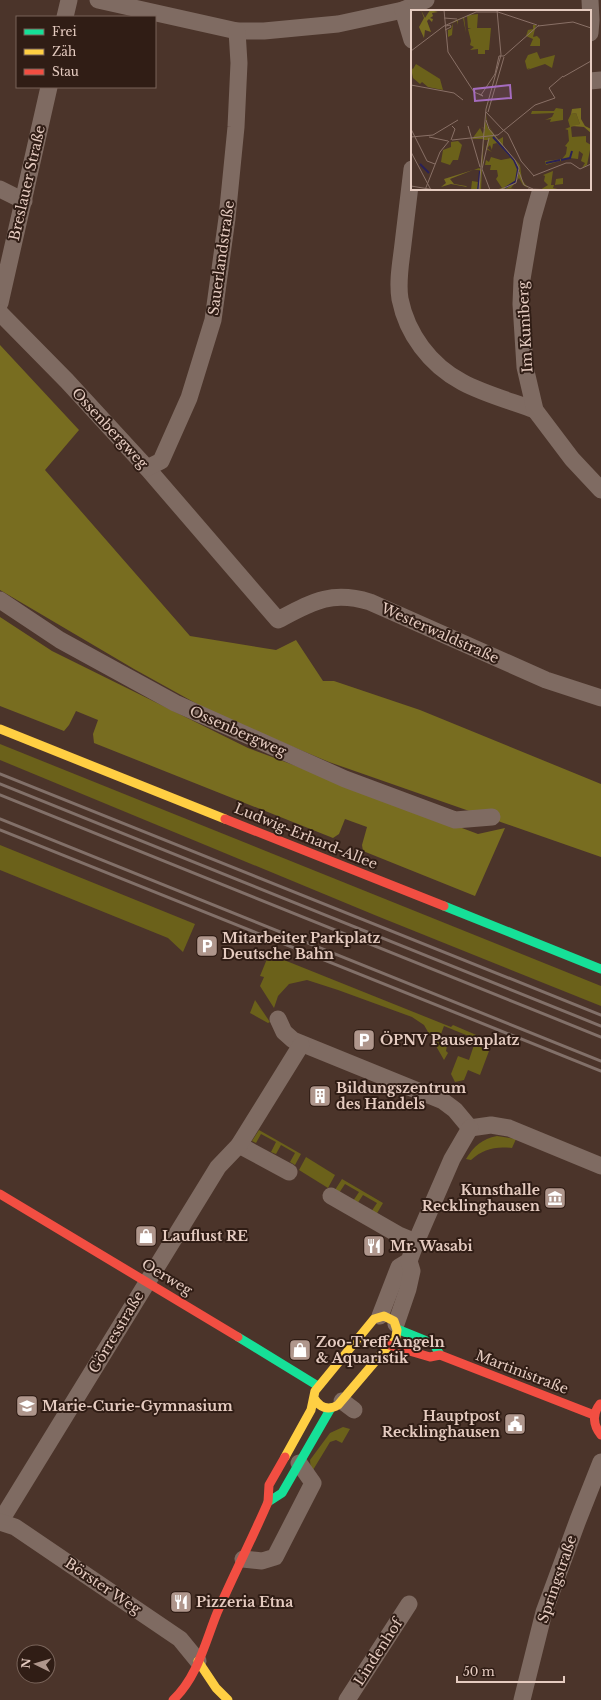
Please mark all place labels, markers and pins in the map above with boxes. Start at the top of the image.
place label: Mitarbeiter Parkplatz Deutsche Bahn [222,929,380,963]
parking icon: Mitarbeiter Parkplatz Deutsche Bahn [194,933,220,959]
parking icon: ÖPNV Pausenplatz [351,1027,377,1053]
place label: ÖPNV Pausenplatz [380,1031,520,1049]
place label: Bildungszentrum des Handels [336,1079,467,1113]
building icon: Bildungszentrum des Handels [307,1083,333,1109]
place label: Kunsthalle Recklinghausen [422,1181,540,1215]
museum icon: Kunsthalle Recklinghausen [542,1185,568,1211]
shop icon: Lauflust RE [133,1223,159,1249]
place label: Lauflust RE [162,1227,248,1245]
restaurant icon: Mr. Wasabi [361,1233,387,1259]
place label: Mr. Wasabi [390,1237,472,1255]
place label: Zoo-Treff Angeln & Aquaristik [316,1333,445,1367]
shop icon: Zoo-Treff Angeln & Aquaristik [287,1337,313,1363]
school or university icon: Marie-Curie-Gymnasium [14,1393,40,1419]
place label: Marie-Curie-Gymnasium [42,1397,233,1415]
place label: Hauptpost Recklinghausen [382,1407,501,1441]
public building icon: Hauptpost Recklinghausen [502,1411,528,1437]
restaurant icon: Pizzeria Etna [168,1589,194,1615]
place label: Pizzeria Etna [196,1593,293,1611]

